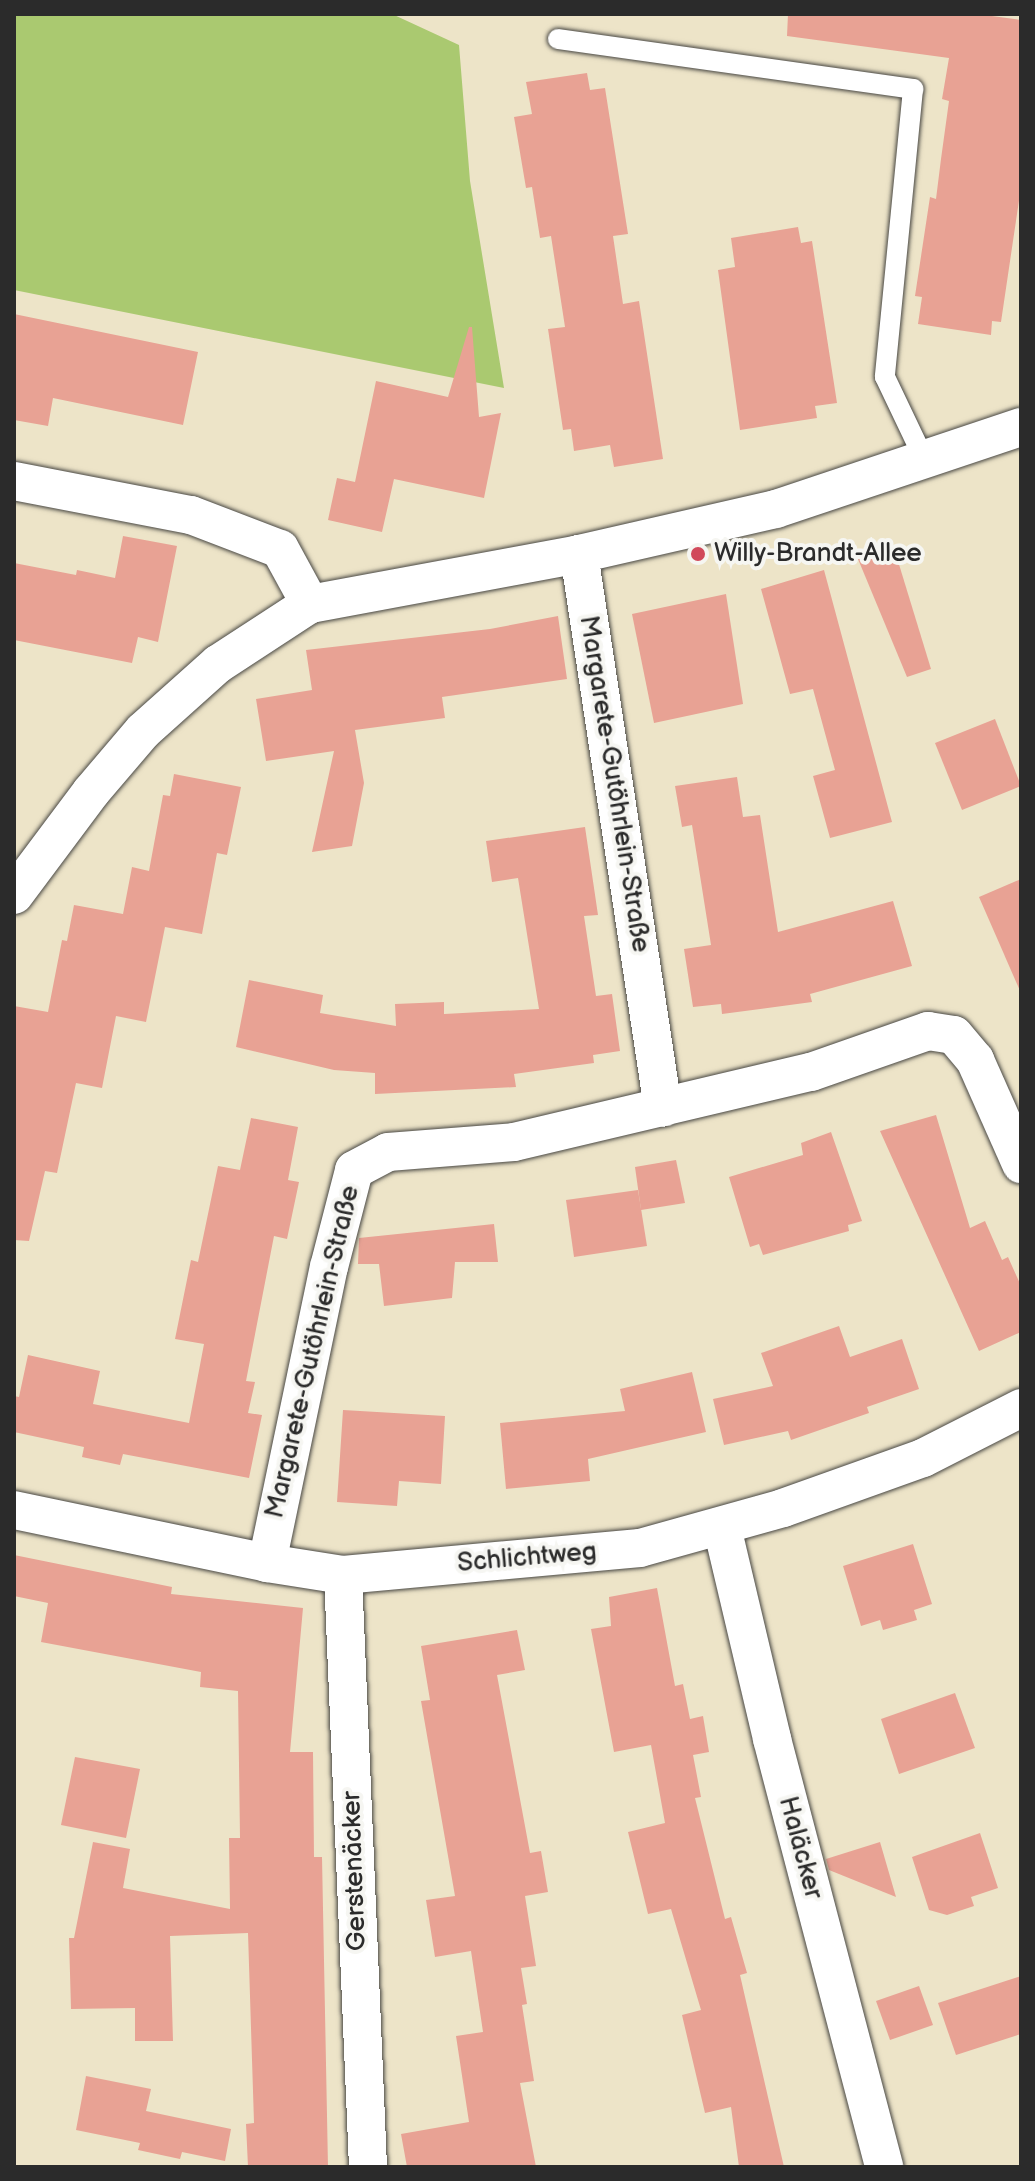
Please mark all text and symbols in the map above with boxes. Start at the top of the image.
place label: Willy-Brandt-Allee [714,538,922,570]
marker: Willy-Brandt-Allee [689,545,707,563]
street label: Margarete-Gutöhrlein-Straße [572,613,656,955]
street label: Margarete-Gutöhrlein-Straße [260,1183,366,1521]
street label: Schlichtweg [456,1536,598,1580]
street label: Gerstenäcker [337,1790,373,1952]
street label: Haläcker [771,1793,829,1903]

